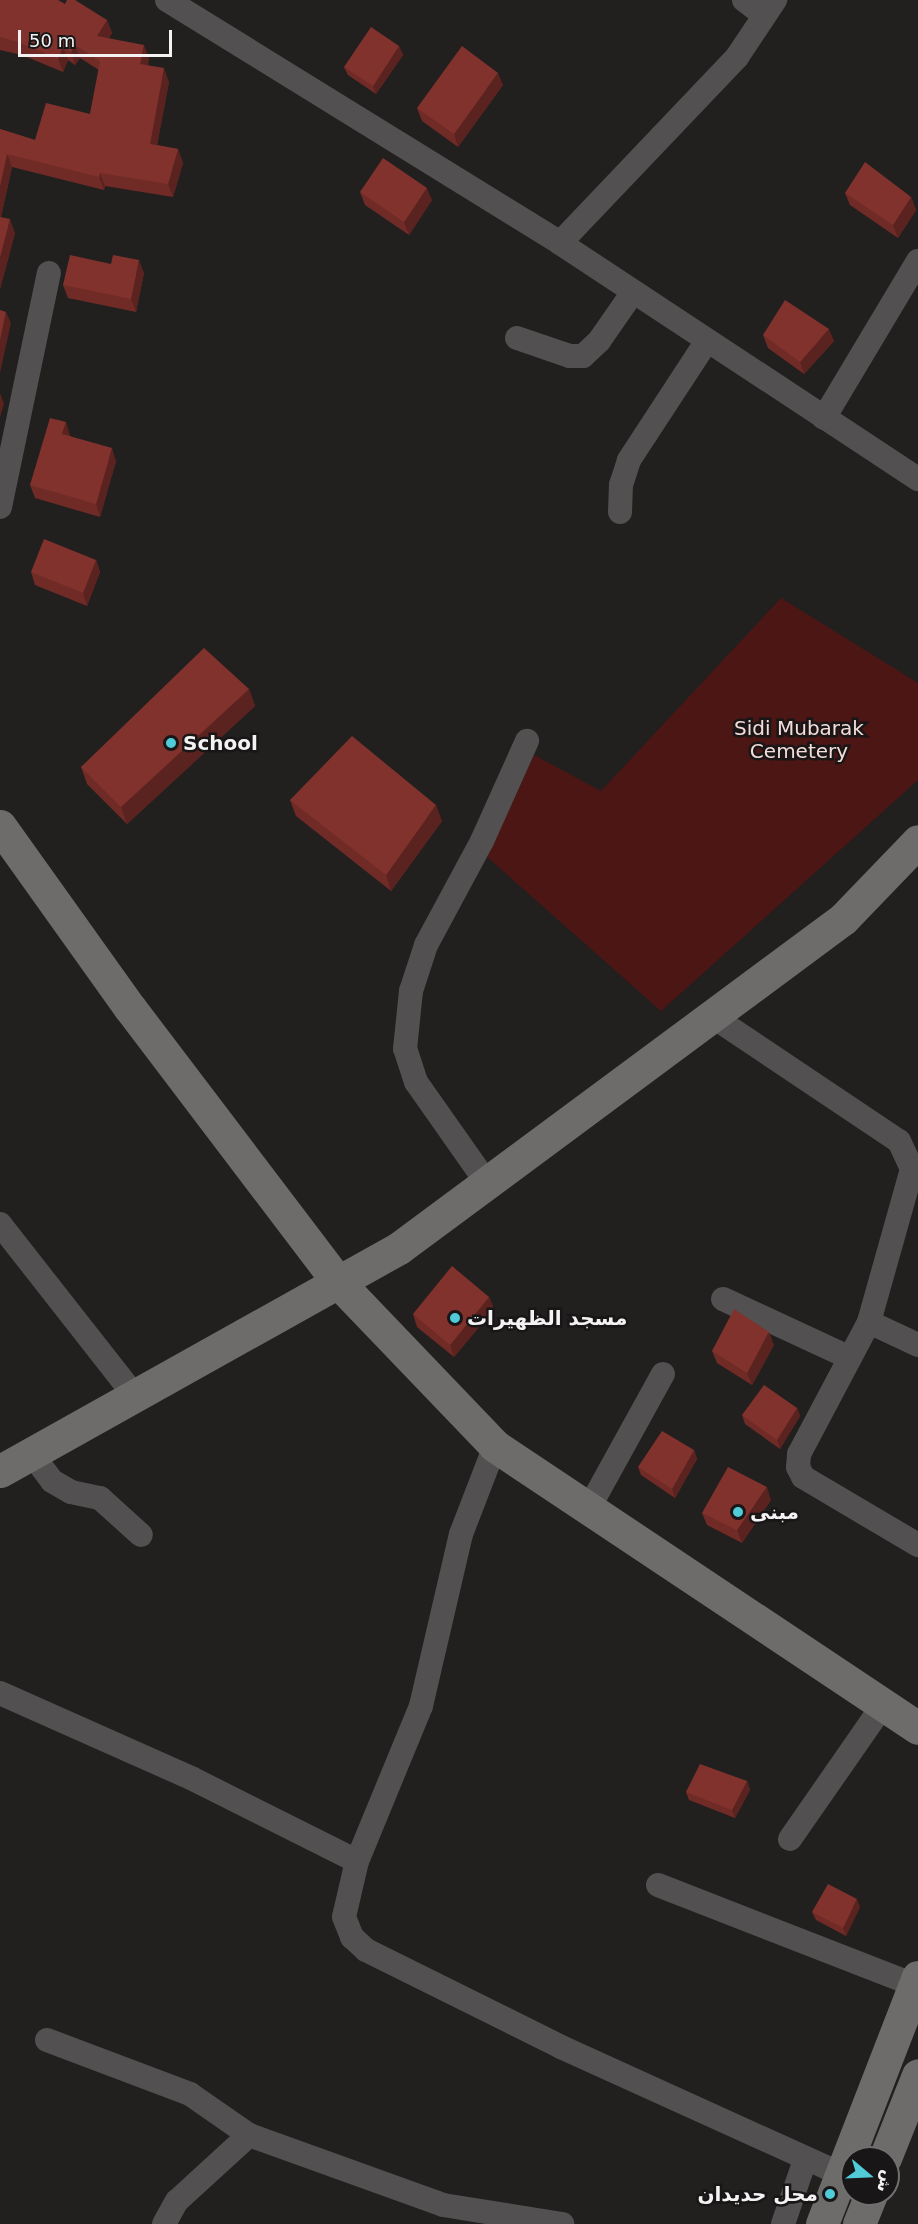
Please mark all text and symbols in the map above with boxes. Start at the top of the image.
scale bar [21,18,176,56]
text: 50 m [29,30,75,51]
park label: Sidi Mubarak Cemetery [734,716,864,763]
place label: School [183,731,258,755]
marker: School [164,736,178,750]
place label: مسجد الظهيرات [467,1306,627,1330]
marker: مسجد الظهيرات [448,1311,462,1325]
place label: مبنى [750,1500,799,1524]
marker: مبنى [731,1505,745,1519]
north arrow [840,2146,900,2206]
text: ش [873,2168,898,2195]
place label: محل حديدان [697,2182,818,2206]
marker: محل حديدان [823,2187,837,2201]

